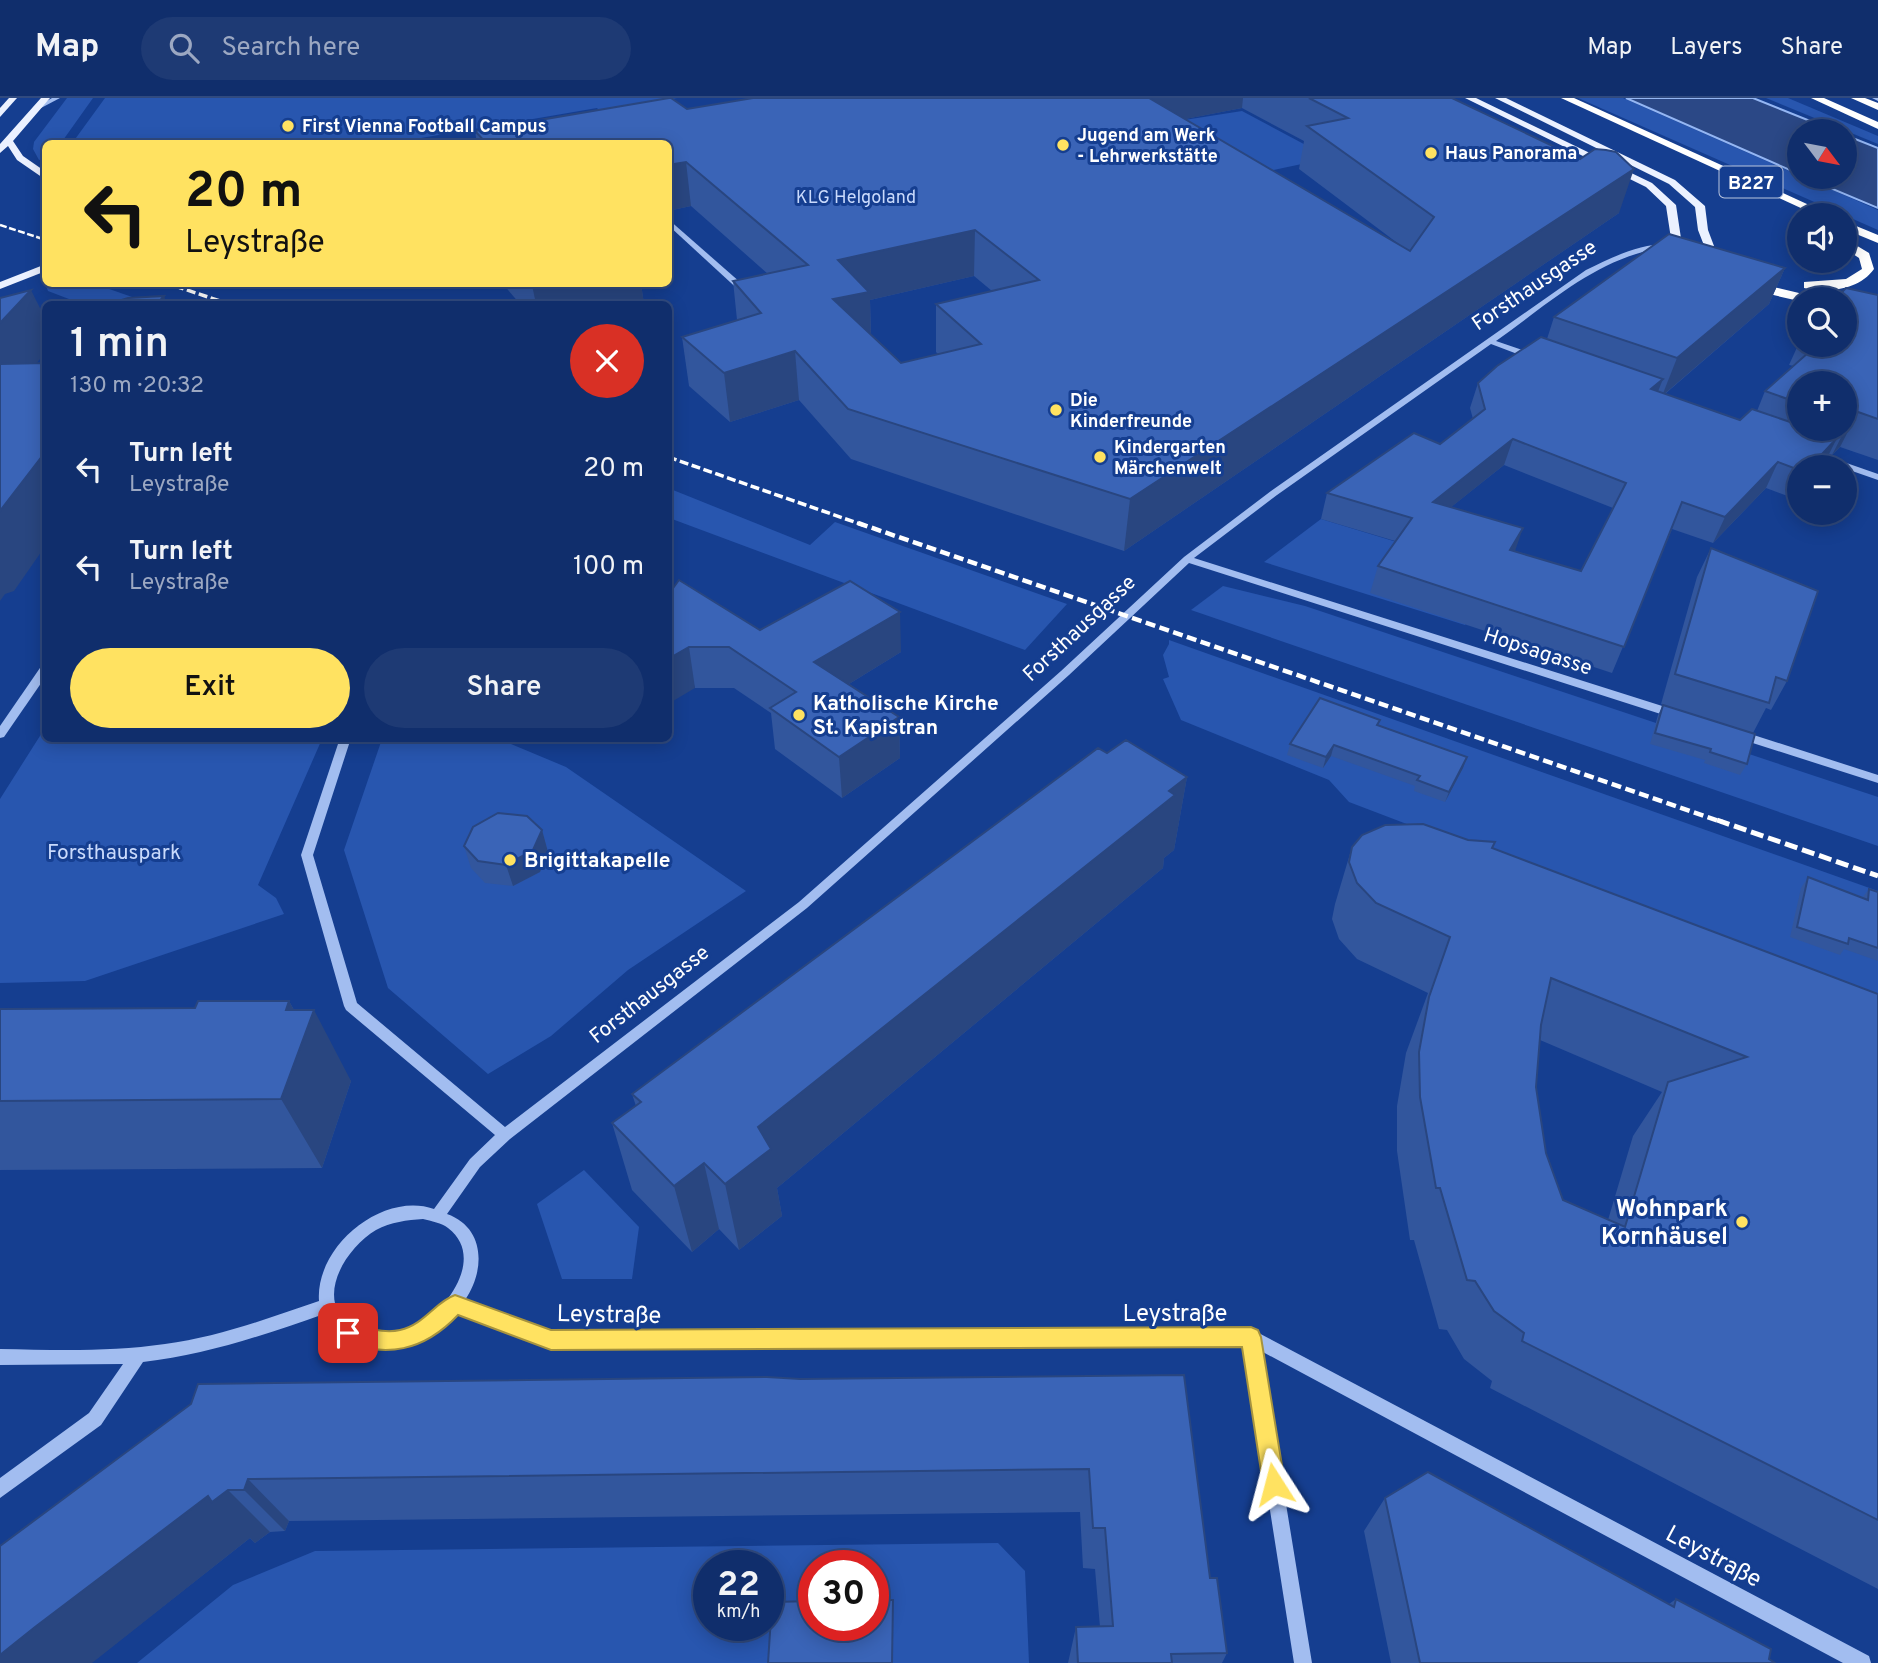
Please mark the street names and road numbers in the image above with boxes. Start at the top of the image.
road number: B227 [1720,166,1782,198]
street label: Forsthausgasse [1467,234,1603,338]
street label: Forsthausgasse [1018,570,1142,688]
street label: Hopsagasse [1480,622,1595,683]
street label: Forsthausgasse [584,940,715,1050]
street label: Leystraße [556,1300,662,1332]
street label: Leystraße [1123,1300,1227,1330]
street label: Leystraße [1660,1520,1766,1596]

